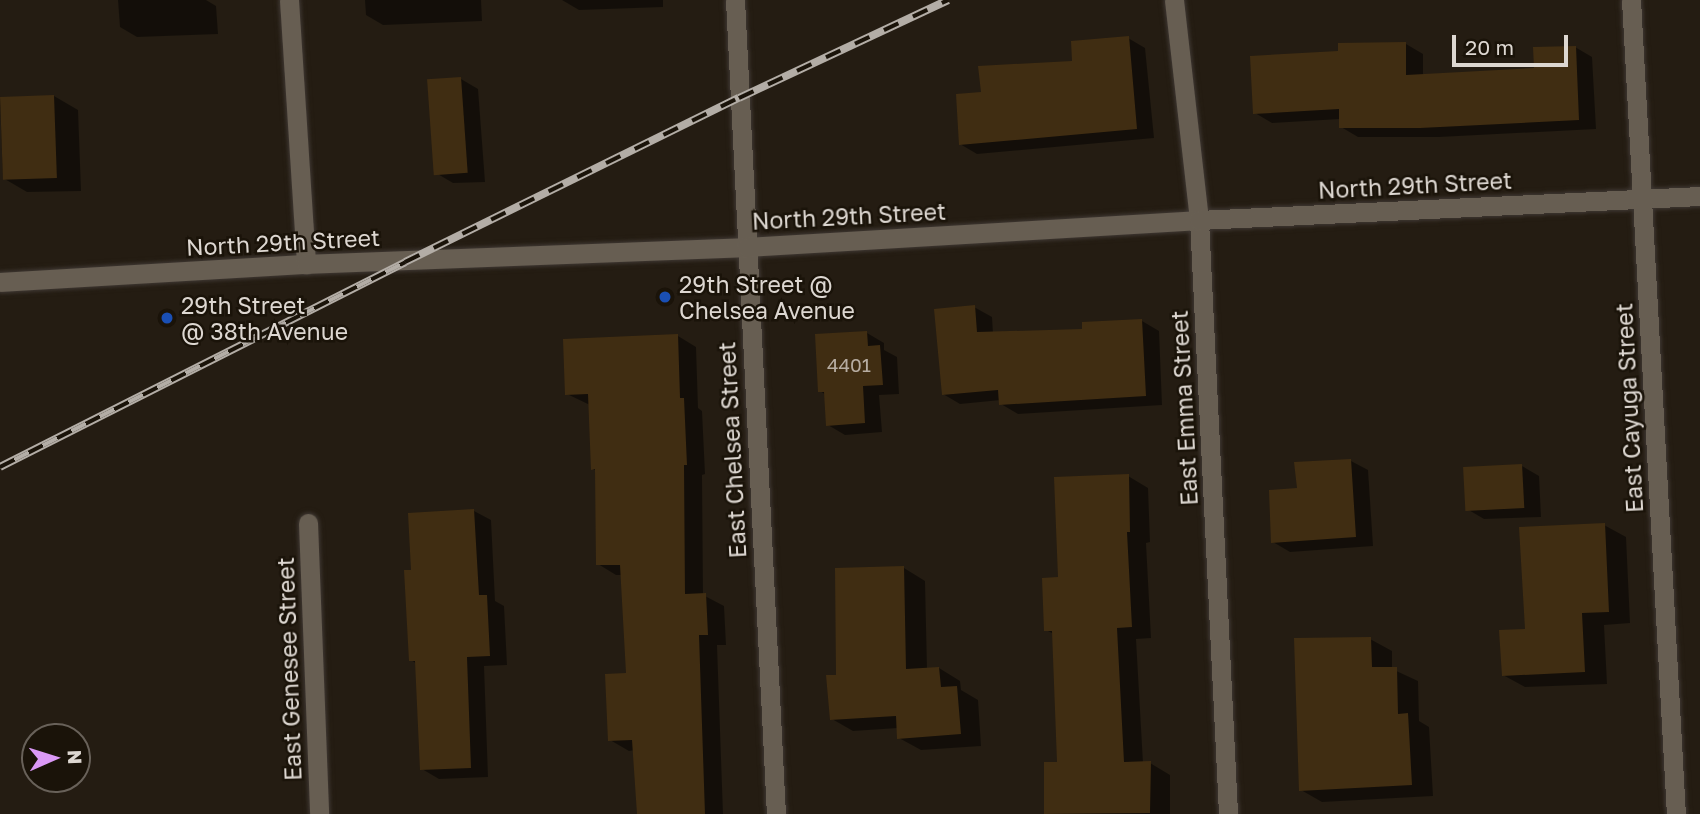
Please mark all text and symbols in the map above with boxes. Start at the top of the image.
scale bar [1455,21,1570,65]
text: 20 m [1465,34,1514,60]
street label: North 29th Street [1317,166,1513,204]
street label: North 29th Street [751,197,947,235]
street label: North 29th Street [185,223,381,261]
place label: 29th Street @ Chelsea Avenue [679,270,855,324]
marker: 29th Street @ Chelsea Avenue [657,289,673,305]
place label: 29th Street @ 38th Avenue [181,291,348,345]
street label: East Cayuga Street [1610,302,1648,514]
marker: 29th Street @ 38th Avenue [159,310,175,326]
street label: East Emma Street [1165,310,1203,506]
street label: East Chelsea Street [713,341,751,559]
house number: 4401 [827,354,871,376]
street label: East Genesee Street [271,557,307,781]
north arrow [21,723,91,793]
text: N [64,749,87,765]

